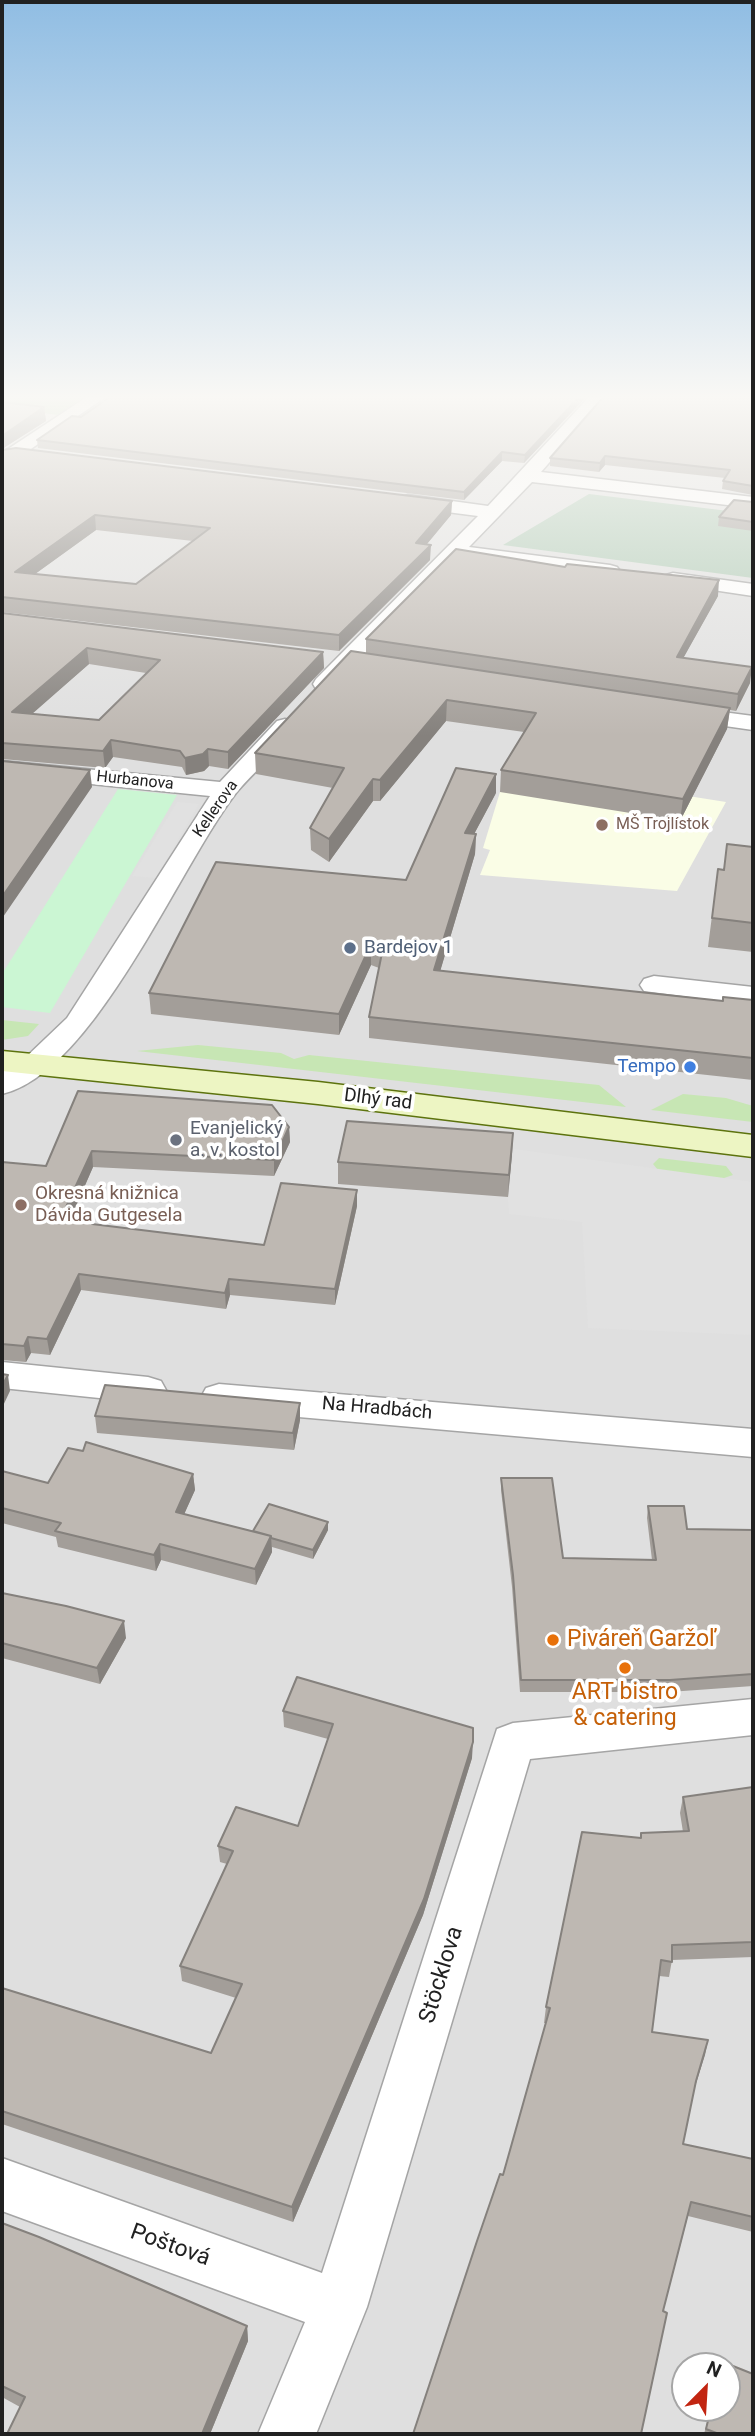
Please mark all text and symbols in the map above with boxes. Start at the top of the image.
street label: Hurbanova [95,767,175,795]
street label: Kellerova [189,777,243,841]
place label: MŠ Trojlístok [616,815,709,835]
marker: MŠ Trojlístok [594,817,610,833]
place label: Bardejov 1 [364,937,453,959]
marker: Bardejov 1 [342,940,358,956]
place label: Tempo [617,1056,676,1078]
marker: Tempo [682,1059,698,1075]
street label: Dlhý rad [343,1085,413,1115]
place label: Evanjelický a. v. kostol [190,1118,283,1162]
marker: Evanjelický a. v. kostol [168,1132,184,1148]
place label: Okresná knižnica Dávida Gutgesela [35,1183,182,1227]
marker: Okresná knižnica Dávida Gutgesela [13,1197,29,1213]
street label: Na Hradbách [321,1393,433,1425]
place label: Piváreň Garžoľ [567,1626,716,1654]
marker: Piváreň Garžoľ [545,1632,561,1648]
marker: ART bistro & catering [617,1660,633,1676]
place label: ART bistro & catering [572,1679,678,1733]
street label: Stöcklova [414,1923,470,2027]
street label: Poštová [126,2219,214,2273]
north arrow [671,2352,741,2422]
text: N [703,2356,725,2382]

